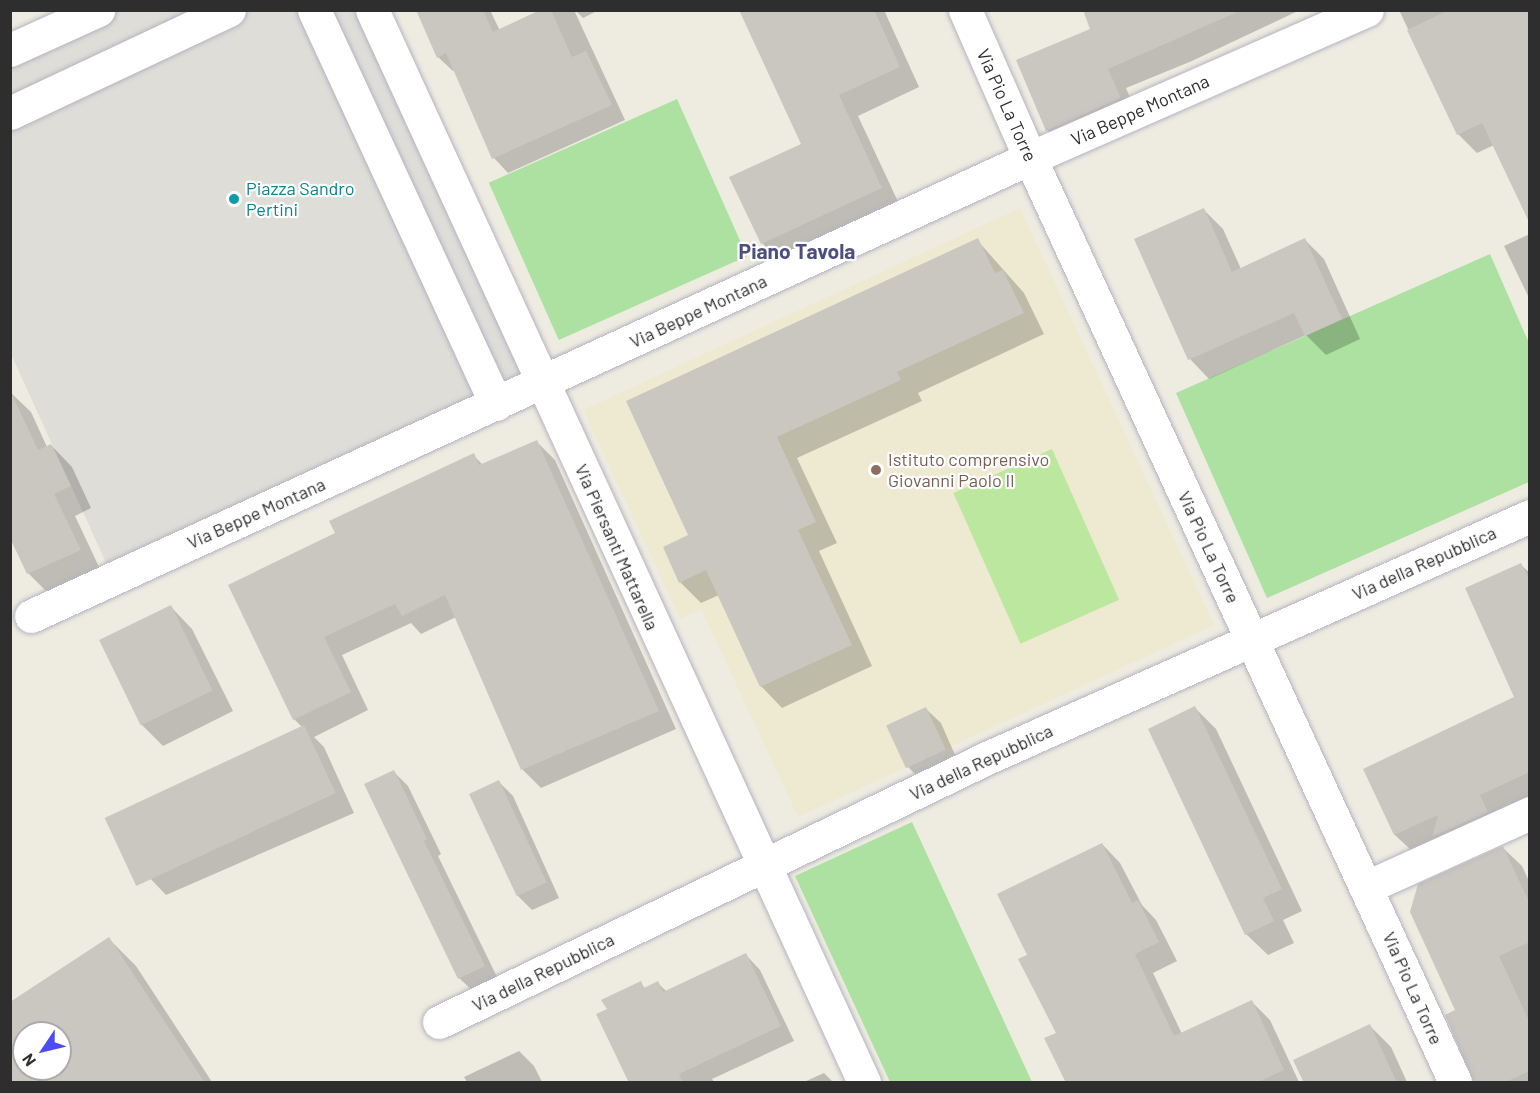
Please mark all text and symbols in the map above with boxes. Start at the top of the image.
street label: Via Pio La Torre [973,45,1041,165]
street label: Via Beppe Montana [1068,70,1212,150]
place label: Piazza Sandro Pertini [246,178,355,220]
marker: Piazza Sandro Pertini [227,192,241,206]
district label: Piano Tavola [739,238,855,264]
street label: Via Beppe Montana [626,270,770,352]
place label: Istituto comprensivo Giovanni Paolo II [888,449,1049,492]
street label: Via Piersanti Mattarella [571,461,663,633]
marker: Istituto comprensivo Giovanni Paolo II [869,463,883,477]
street label: Via Beppe Montana [184,473,328,553]
street label: Via Pio La Torre [1174,488,1244,606]
street label: Via della Repubblica [1349,521,1499,605]
street label: Via della Repubblica [906,719,1056,805]
street label: Via della Repubblica [468,928,618,1016]
street label: Via Pio La Torre [1379,928,1447,1048]
north arrow [12,1021,72,1081]
text: N [18,1051,39,1070]

